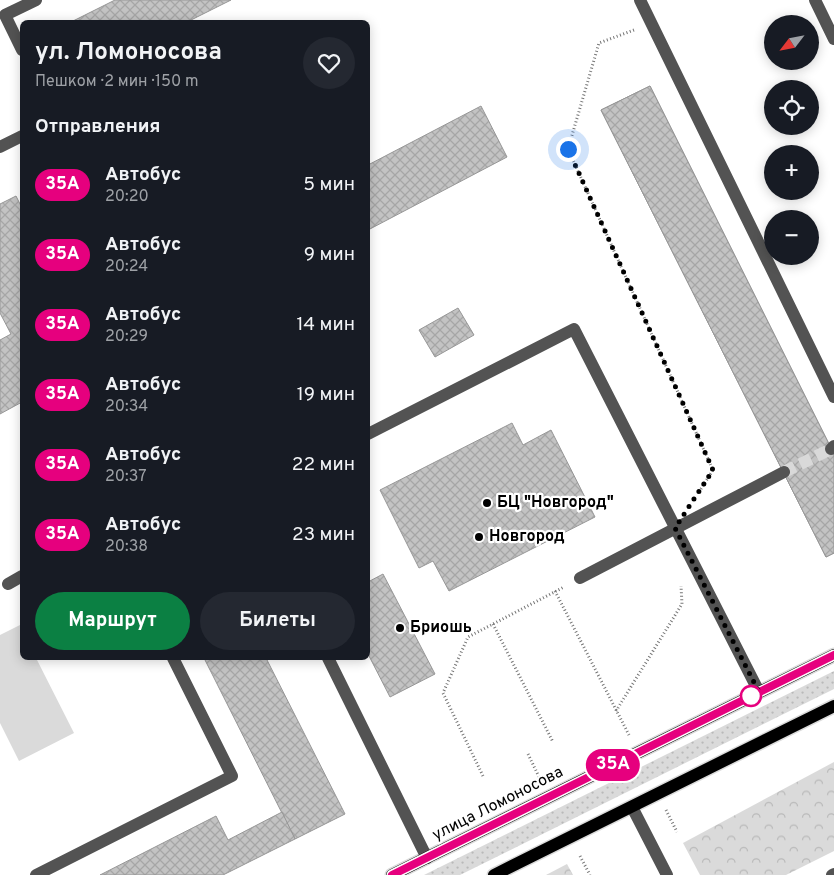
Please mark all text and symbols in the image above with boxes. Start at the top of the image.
north arrow [764,15,819,70]
map controls [764,15,819,265]
button: heart [303,37,355,89]
text: ул. Ломоносова [35,38,222,68]
text: Пешком · 2 мин · 150 m [35,72,199,92]
button: locate [764,80,819,135]
text: Отправления [35,115,161,139]
your location [556,137,581,162]
button: + [764,145,819,200]
text: Автобус [105,163,181,187]
text: 35А [45,173,80,196]
text: 5 мин [303,173,355,197]
text: 20:20 [105,187,149,207]
button: − [764,210,819,265]
text: Автобус [105,233,181,257]
text: 35А [45,243,80,266]
text: 9 мин [304,243,355,267]
text: 20:24 [105,257,148,277]
text: Автобус [105,303,181,327]
text: 35А [45,313,80,336]
text: 14 мин [297,313,355,337]
text: 20:29 [105,327,148,347]
text: Автобус [105,373,181,397]
text: 35А [45,383,80,406]
text: 19 мин [297,383,355,407]
text: 20:34 [105,397,148,417]
text: Автобус [105,443,181,467]
text: 35А [45,453,80,476]
text: 22 мин [292,453,355,477]
text: 20:37 [105,467,147,487]
place label: БЦ "Новгород" [497,493,614,513]
marker: БЦ "Новгород" [481,497,493,509]
text: Автобус [105,513,181,537]
text: 35А [45,523,80,546]
text: 23 мин [292,523,355,547]
place label: Новгород [489,527,565,547]
marker: Новгород [473,531,485,543]
text: 20:38 [105,537,148,557]
button: Маршрут [35,592,190,650]
button: Билеты [200,592,355,650]
place label: Бриошь [410,618,472,638]
marker: Бриошь [394,622,406,634]
unlabelled marker [740,685,762,707]
line badge: 35А [584,749,642,781]
text: 35А [596,753,630,776]
street label: улица Ломоносова [429,762,567,846]

